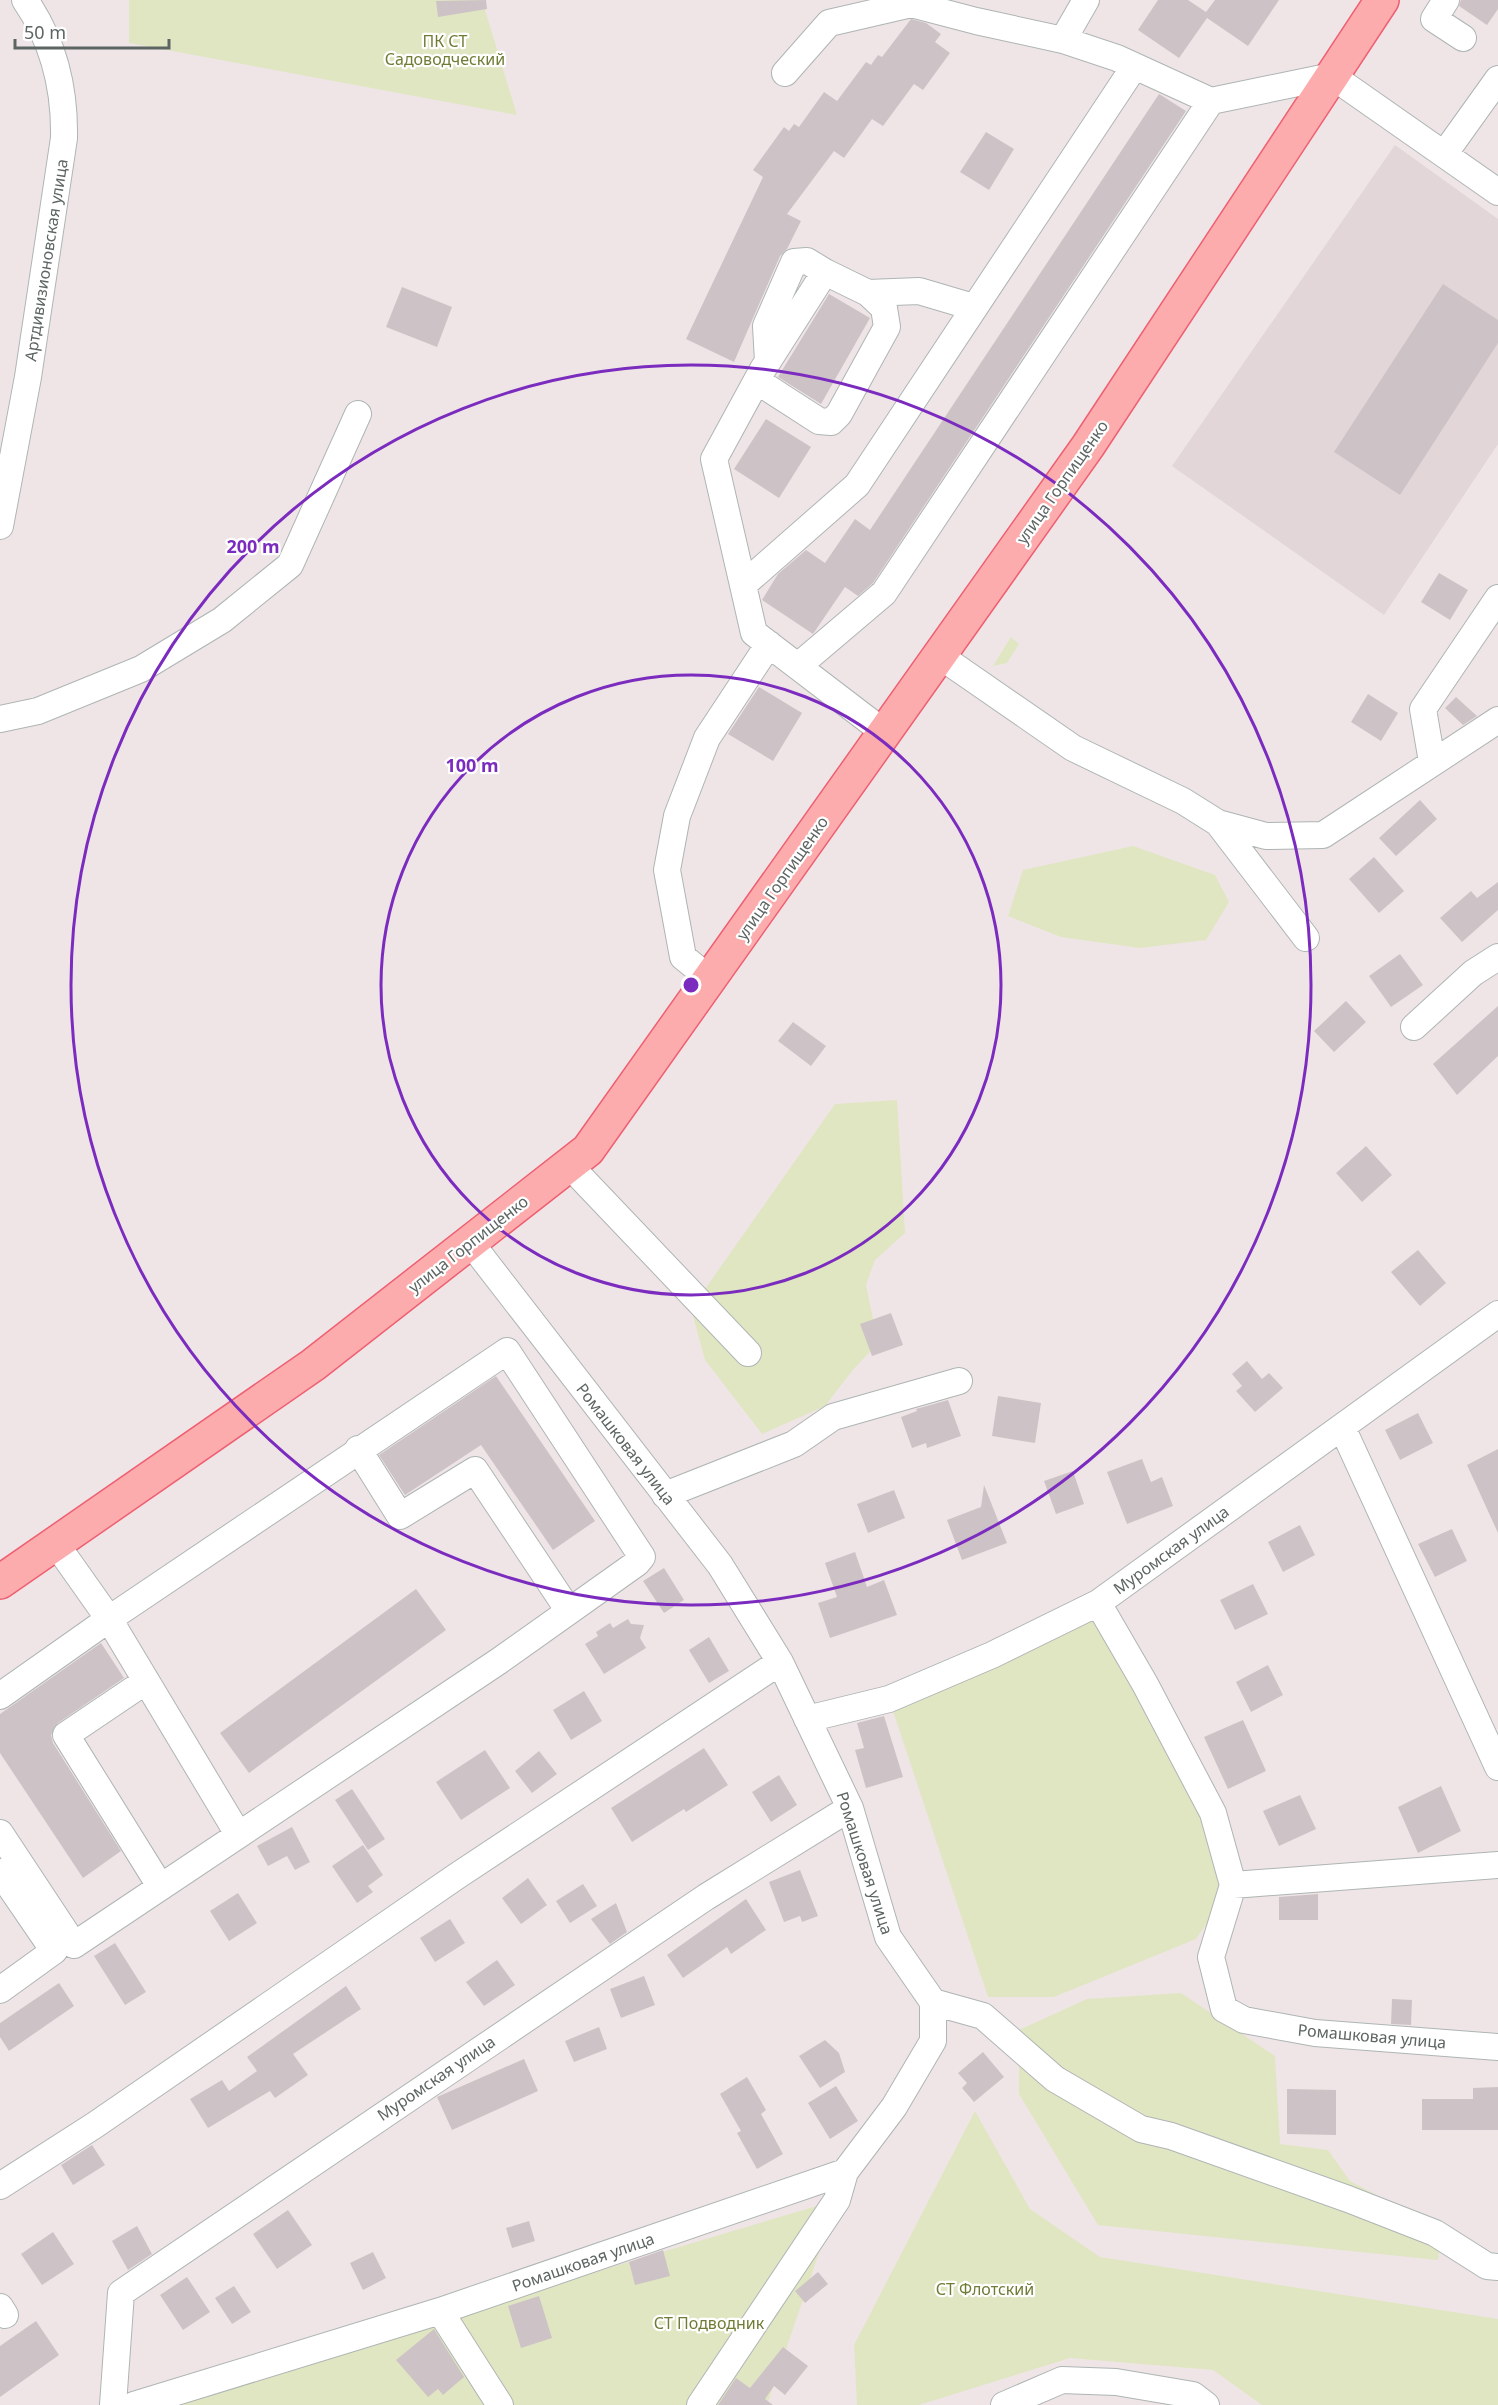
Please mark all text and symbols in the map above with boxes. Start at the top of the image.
scale bar [15,12,170,50]
text: 50 m [24,20,66,44]
park label: ПК СТ Садоводческий [385,30,505,70]
street label: Артдивизионовская улица [19,157,73,363]
street label: улица Горпищенко [1011,416,1113,548]
text: 200 m [226,534,280,558]
text: 100 m [445,753,499,777]
street label: улица Горпищенко [731,812,833,944]
centre of rings [681,975,701,995]
street label: улица Горпищенко [403,1190,533,1298]
street label: Ромашковая улица [572,1379,680,1509]
street label: Муромская улица [1109,1501,1233,1599]
street label: Ромашковая улица [832,1789,898,1937]
street label: Ромашковая улица [1297,2019,1447,2053]
street label: Муромская улица [373,2030,499,2126]
street label: Ромашковая улица [509,2227,657,2297]
park label: СТ Флотский [936,2278,1034,2300]
park label: СТ Подводник [654,2312,765,2334]

